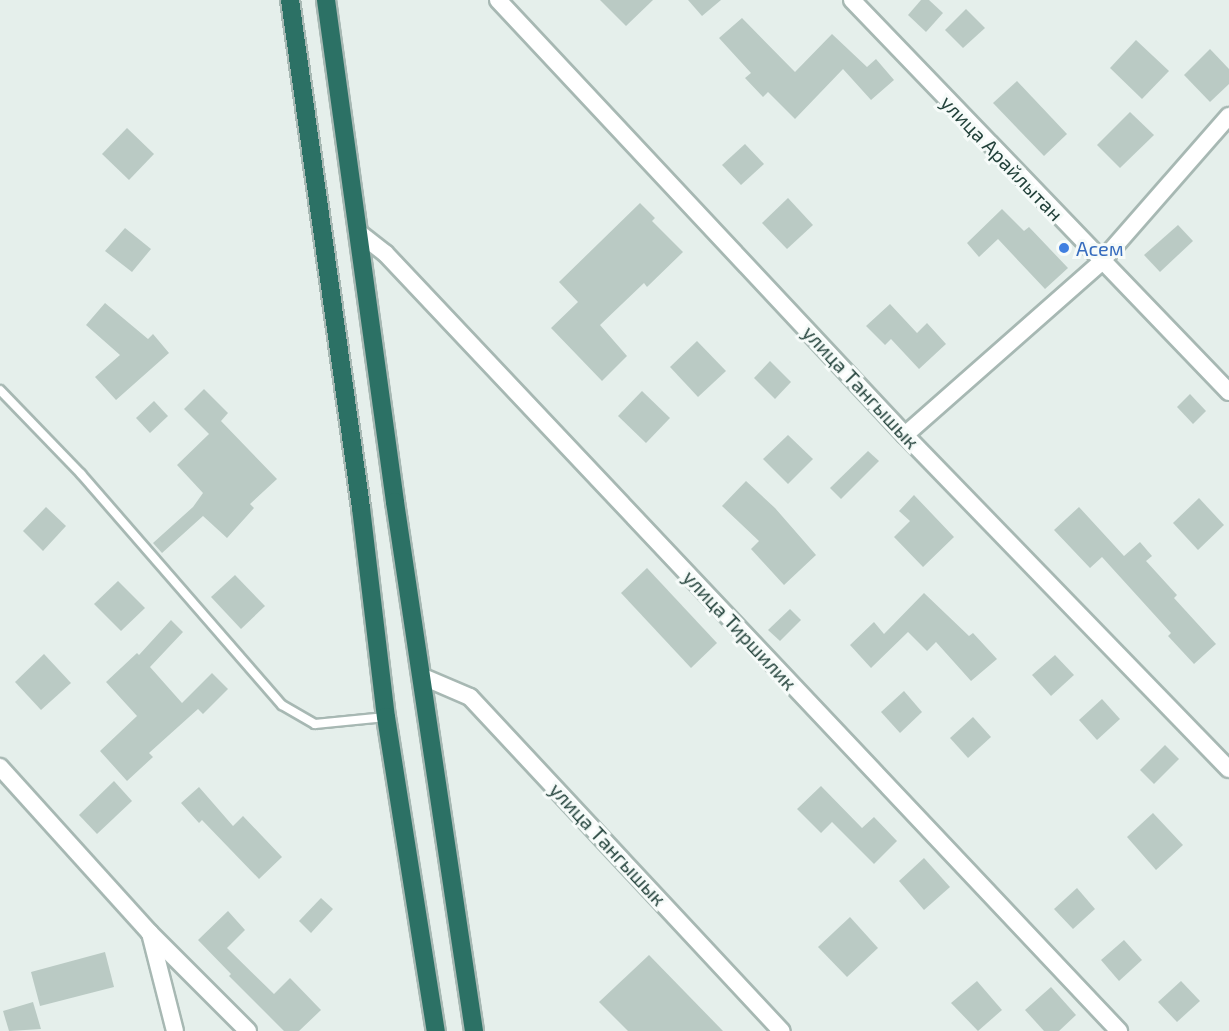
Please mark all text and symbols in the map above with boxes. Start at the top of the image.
street label: улица Арайлытан [936,90,1068,226]
place label: Асем [1076,236,1124,260]
marker: Асем [1057,241,1071,255]
street label: улица Тангышык [798,320,924,454]
street label: улица Тиршилик [678,565,802,695]
street label: улица Тангышык [545,777,671,911]

